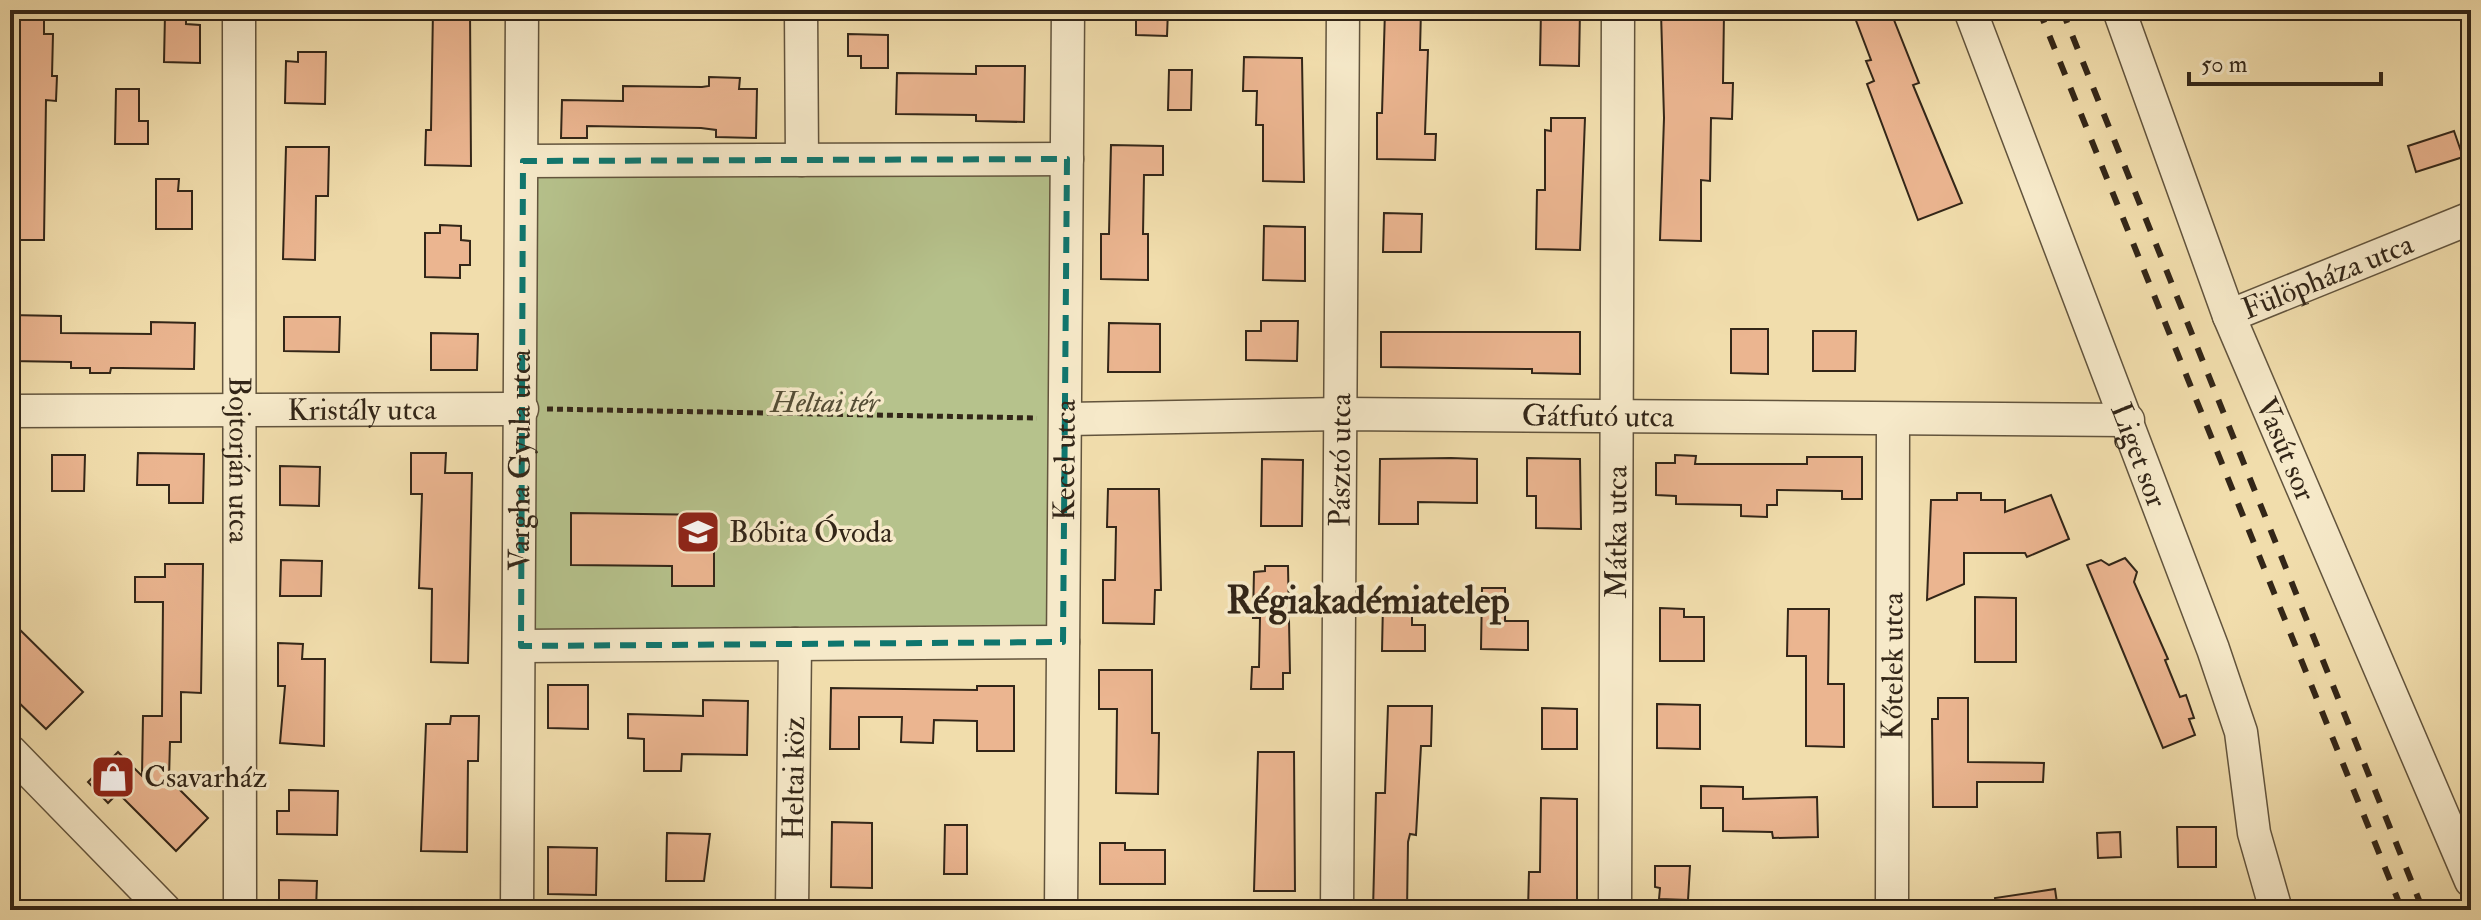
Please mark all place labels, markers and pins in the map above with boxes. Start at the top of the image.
school or university icon: Bóbita Óvoda [674,508,722,556]
place label: Bóbita Óvoda [729,513,893,551]
shop icon: Csavarház [89,753,137,801]
place label: Csavarház [144,759,267,796]

